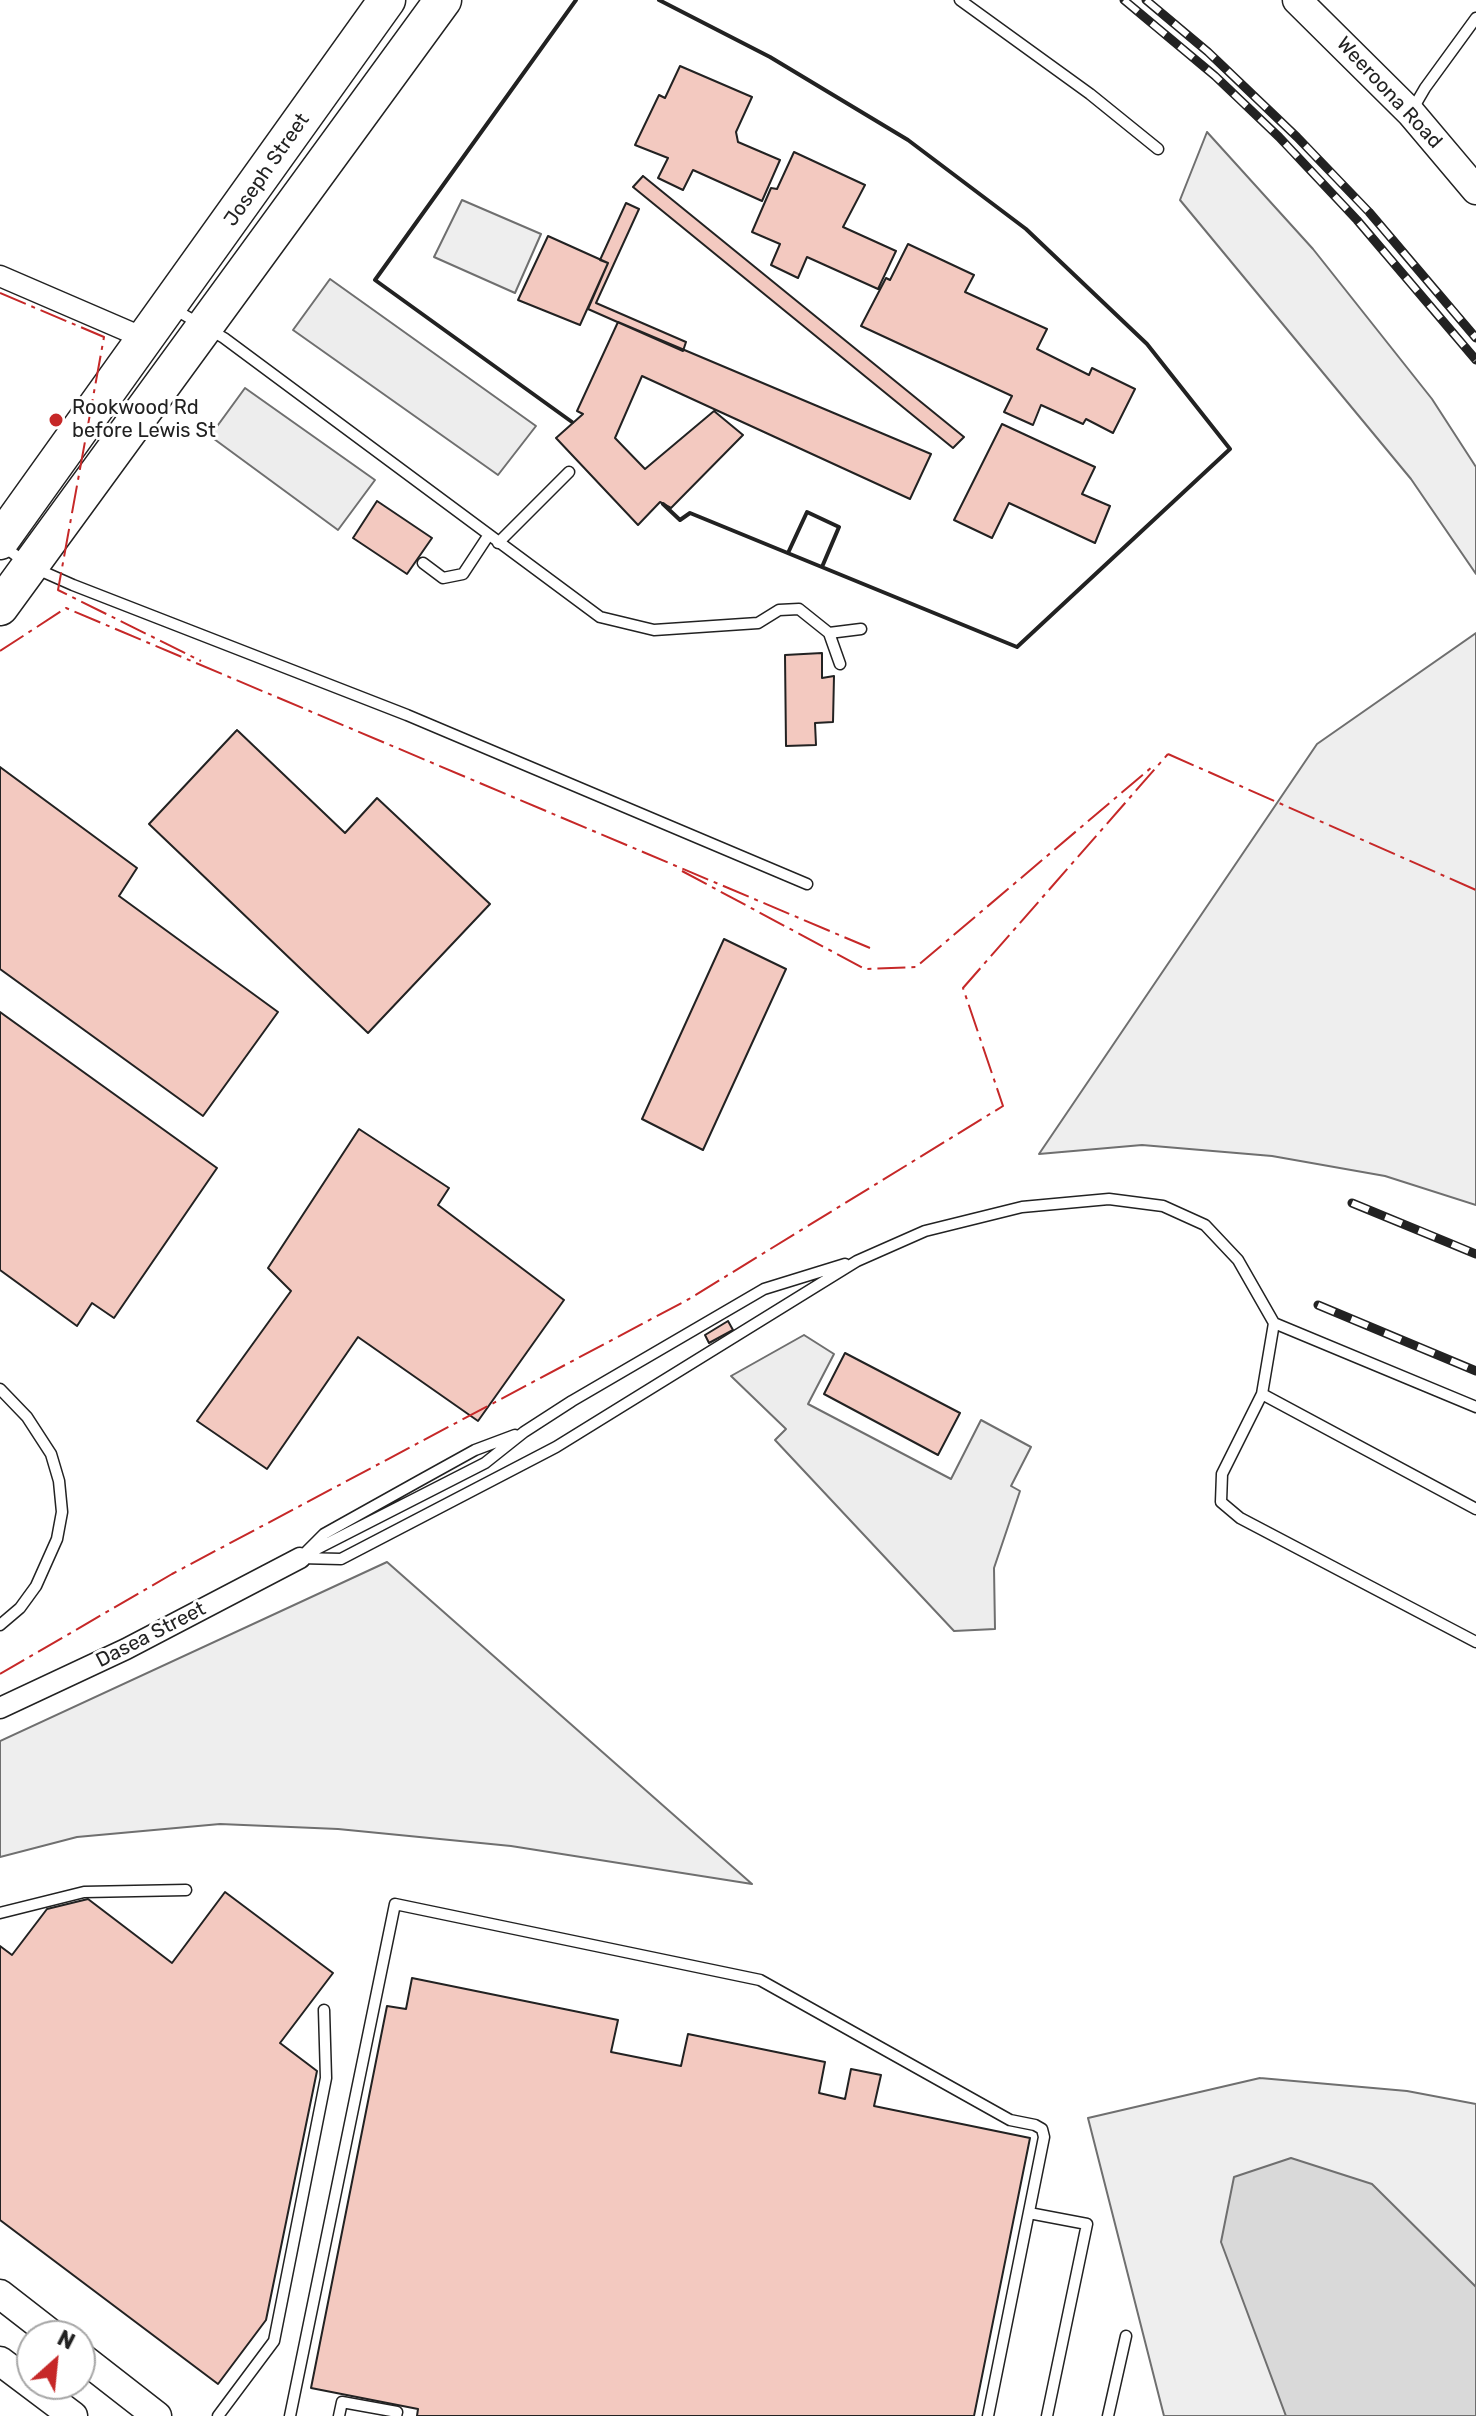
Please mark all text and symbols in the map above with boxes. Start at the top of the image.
street label: Weeroona Road [1331,32,1447,154]
street label: Joseph Street [219,109,315,231]
place label: Rookwood Rd before Lewis St [72,396,216,443]
marker: Rookwood Rd before Lewis St [47,411,65,429]
street label: Dasea Street [92,1597,210,1673]
north arrow [16,2320,96,2400]
text: N [53,2324,79,2356]

